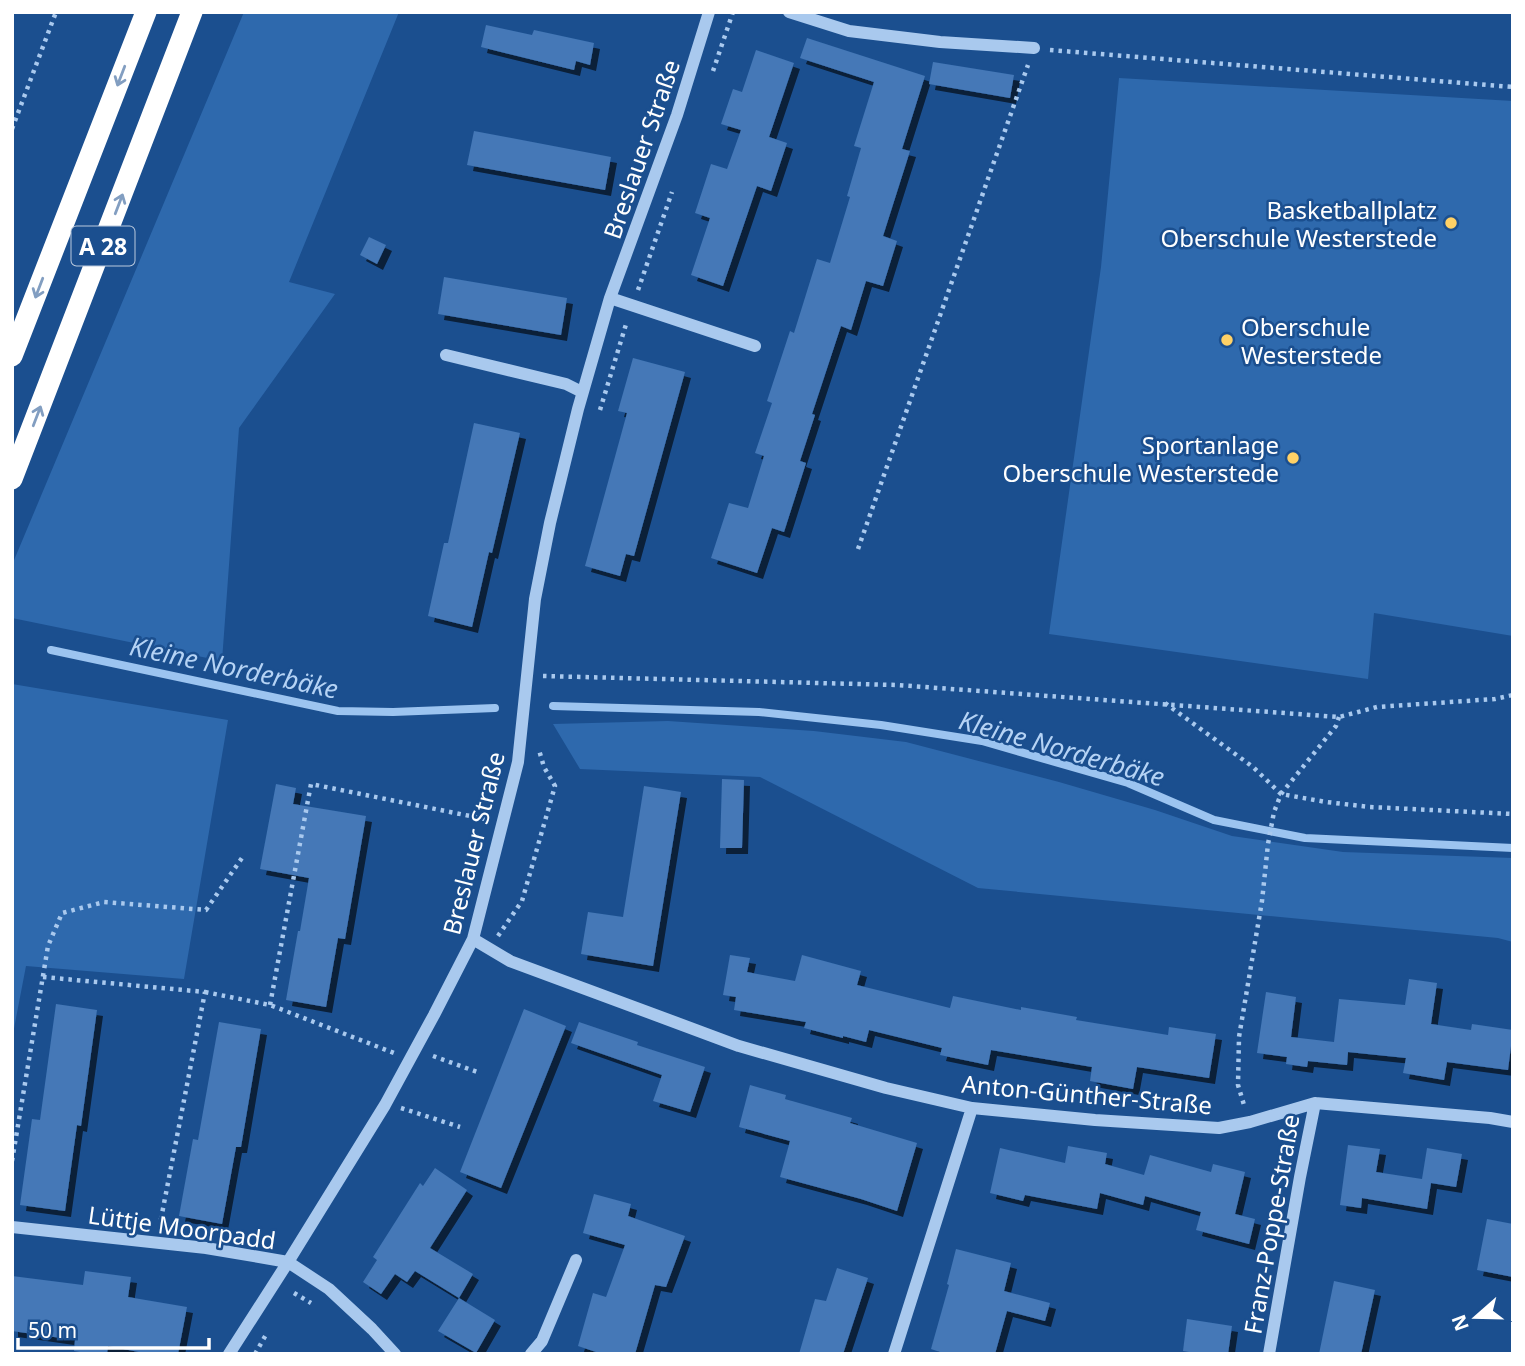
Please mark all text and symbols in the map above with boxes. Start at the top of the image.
street label: Breslauer Straße [595,55,687,243]
one-way arrow [114,64,127,86]
one-way arrow [114,193,126,215]
place label: Basketballplatz Oberschule Westerstede [1160,193,1437,254]
marker: Basketballplatz Oberschule Westerstede [1443,215,1459,231]
road number: A 28 [72,227,134,266]
one-way arrow [31,276,44,298]
place label: Oberschule Westerstede [1241,310,1382,371]
marker: Oberschule Westerstede [1219,332,1235,348]
one-way arrow [31,405,44,427]
place label: Sportanlage Oberschule Westerstede [1002,428,1279,489]
marker: Sportanlage Oberschule Westerstede [1285,450,1301,466]
water label: Kleine Norderbäke [126,627,342,707]
water label: Kleine Norderbäke [955,701,1169,795]
street label: Breslauer Straße [434,748,512,938]
street label: Anton-Günther-Straße [960,1067,1214,1121]
street label: Franz-Poppe-Straße [1235,1112,1307,1336]
street label: Lüttje Moorpadd [86,1197,278,1257]
north arrow [1441,1282,1511,1352]
scale bar [18,1306,208,1350]
text: N [1445,1311,1475,1335]
text: 50 m [28,1316,77,1344]

